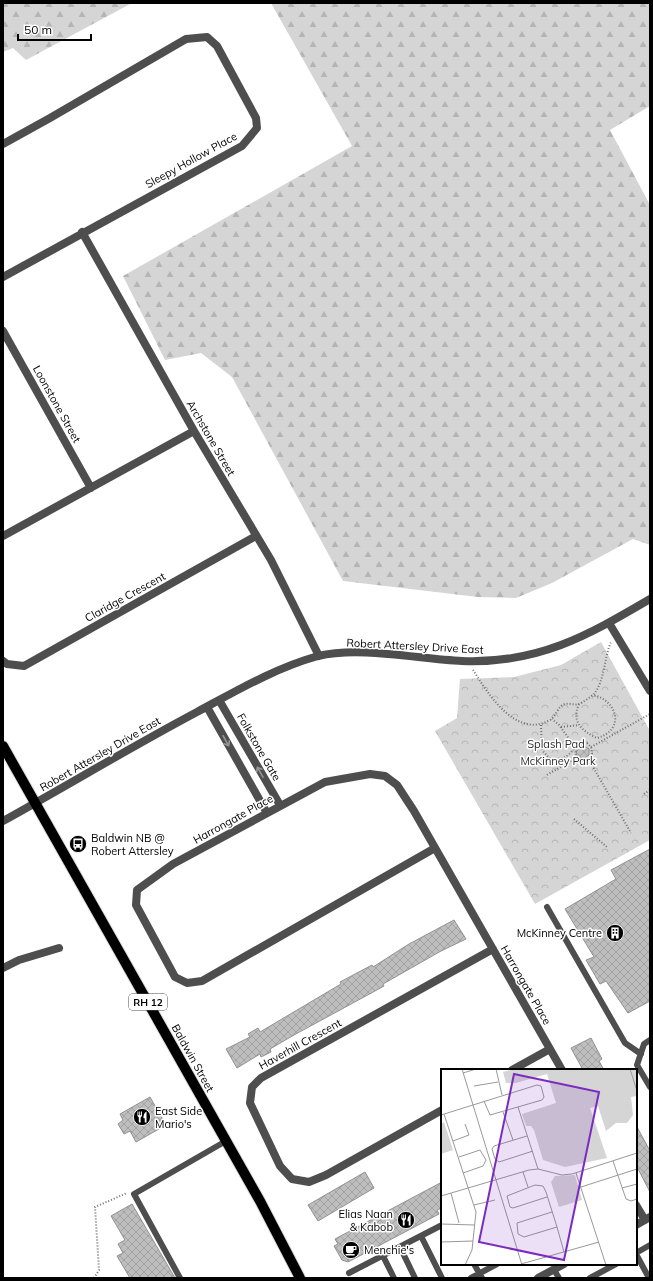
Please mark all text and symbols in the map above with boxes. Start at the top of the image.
scale bar [18,16,91,42]
text: 50 m [24,22,52,37]
street label: Sleepy Hollow Place [143,129,239,191]
street label: Loonstone Street [30,363,84,445]
street label: Archstone Street [184,398,238,478]
street label: Claridge Crescent [82,569,168,625]
street label: Robert Attersley Drive East [346,635,484,657]
street label: Folkstone Gate [234,711,284,783]
street label: Robert Attersley Drive East [37,714,163,794]
one-way arrow [223,734,231,746]
park label: Splash Pad [527,737,585,751]
park label: McKinney Park [520,754,596,768]
one-way arrow [256,766,264,778]
street label: Harrongate Place [191,791,275,847]
place label: Baldwin NB @ Robert Attersley [91,831,174,858]
bus stop icon: Baldwin NB @ Robert Attersley [68,834,88,854]
building icon: McKinney Centre [605,923,625,943]
place label: McKinney Centre [517,926,602,940]
street label: Harrongate Place [498,943,554,1027]
road number: RH 12 [129,994,167,1010]
street label: Haverhill Crescent [256,1015,344,1073]
street label: Baldwin Street [169,1022,217,1094]
inset map [441,1069,637,1265]
place label: East Side Mario's [155,1104,202,1131]
restaurant icon: East Side Mario's [132,1107,152,1127]
place label: Elias Naan & Kabob [339,1207,393,1234]
restaurant icon: Elias Naan & Kabob [396,1210,416,1230]
cafe icon: Menchie's [341,1240,361,1260]
place label: Menchie's [364,1243,414,1257]

